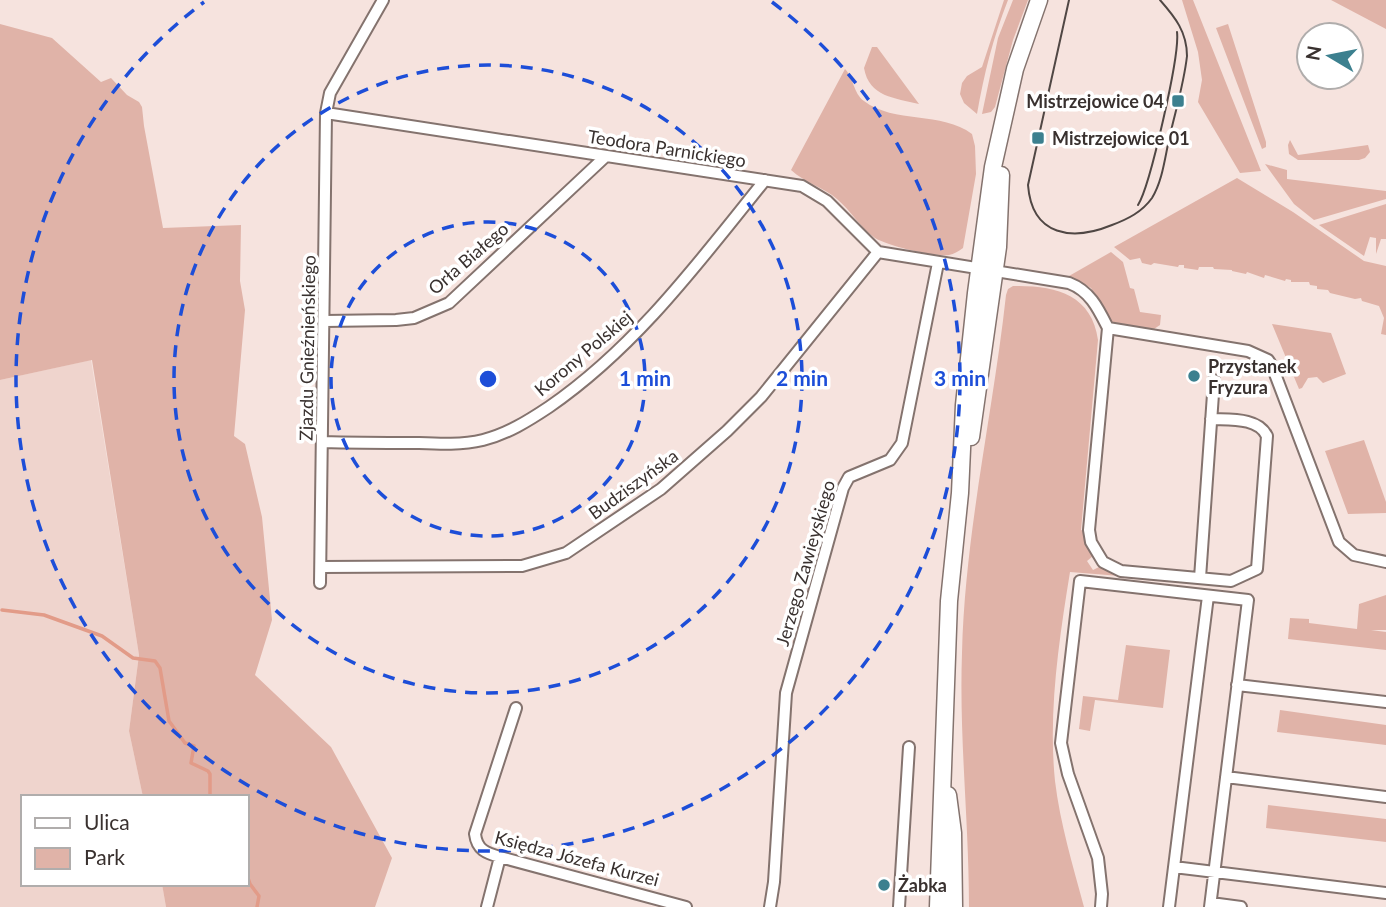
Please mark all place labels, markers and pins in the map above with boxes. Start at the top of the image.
place label: Mistrzejowice 04 [1026,90,1164,112]
marker: Mistrzejowice 04 [1170,93,1186,109]
place label: Mistrzejowice 01 [1052,127,1190,149]
marker: Mistrzejowice 01 [1030,130,1046,146]
place label: Przystanek Fryzura [1208,355,1297,398]
centre of rings [476,367,500,391]
marker: Przystanek Fryzura [1186,368,1202,384]
place label: Żabka [898,874,947,896]
marker: Żabka [876,877,892,893]

